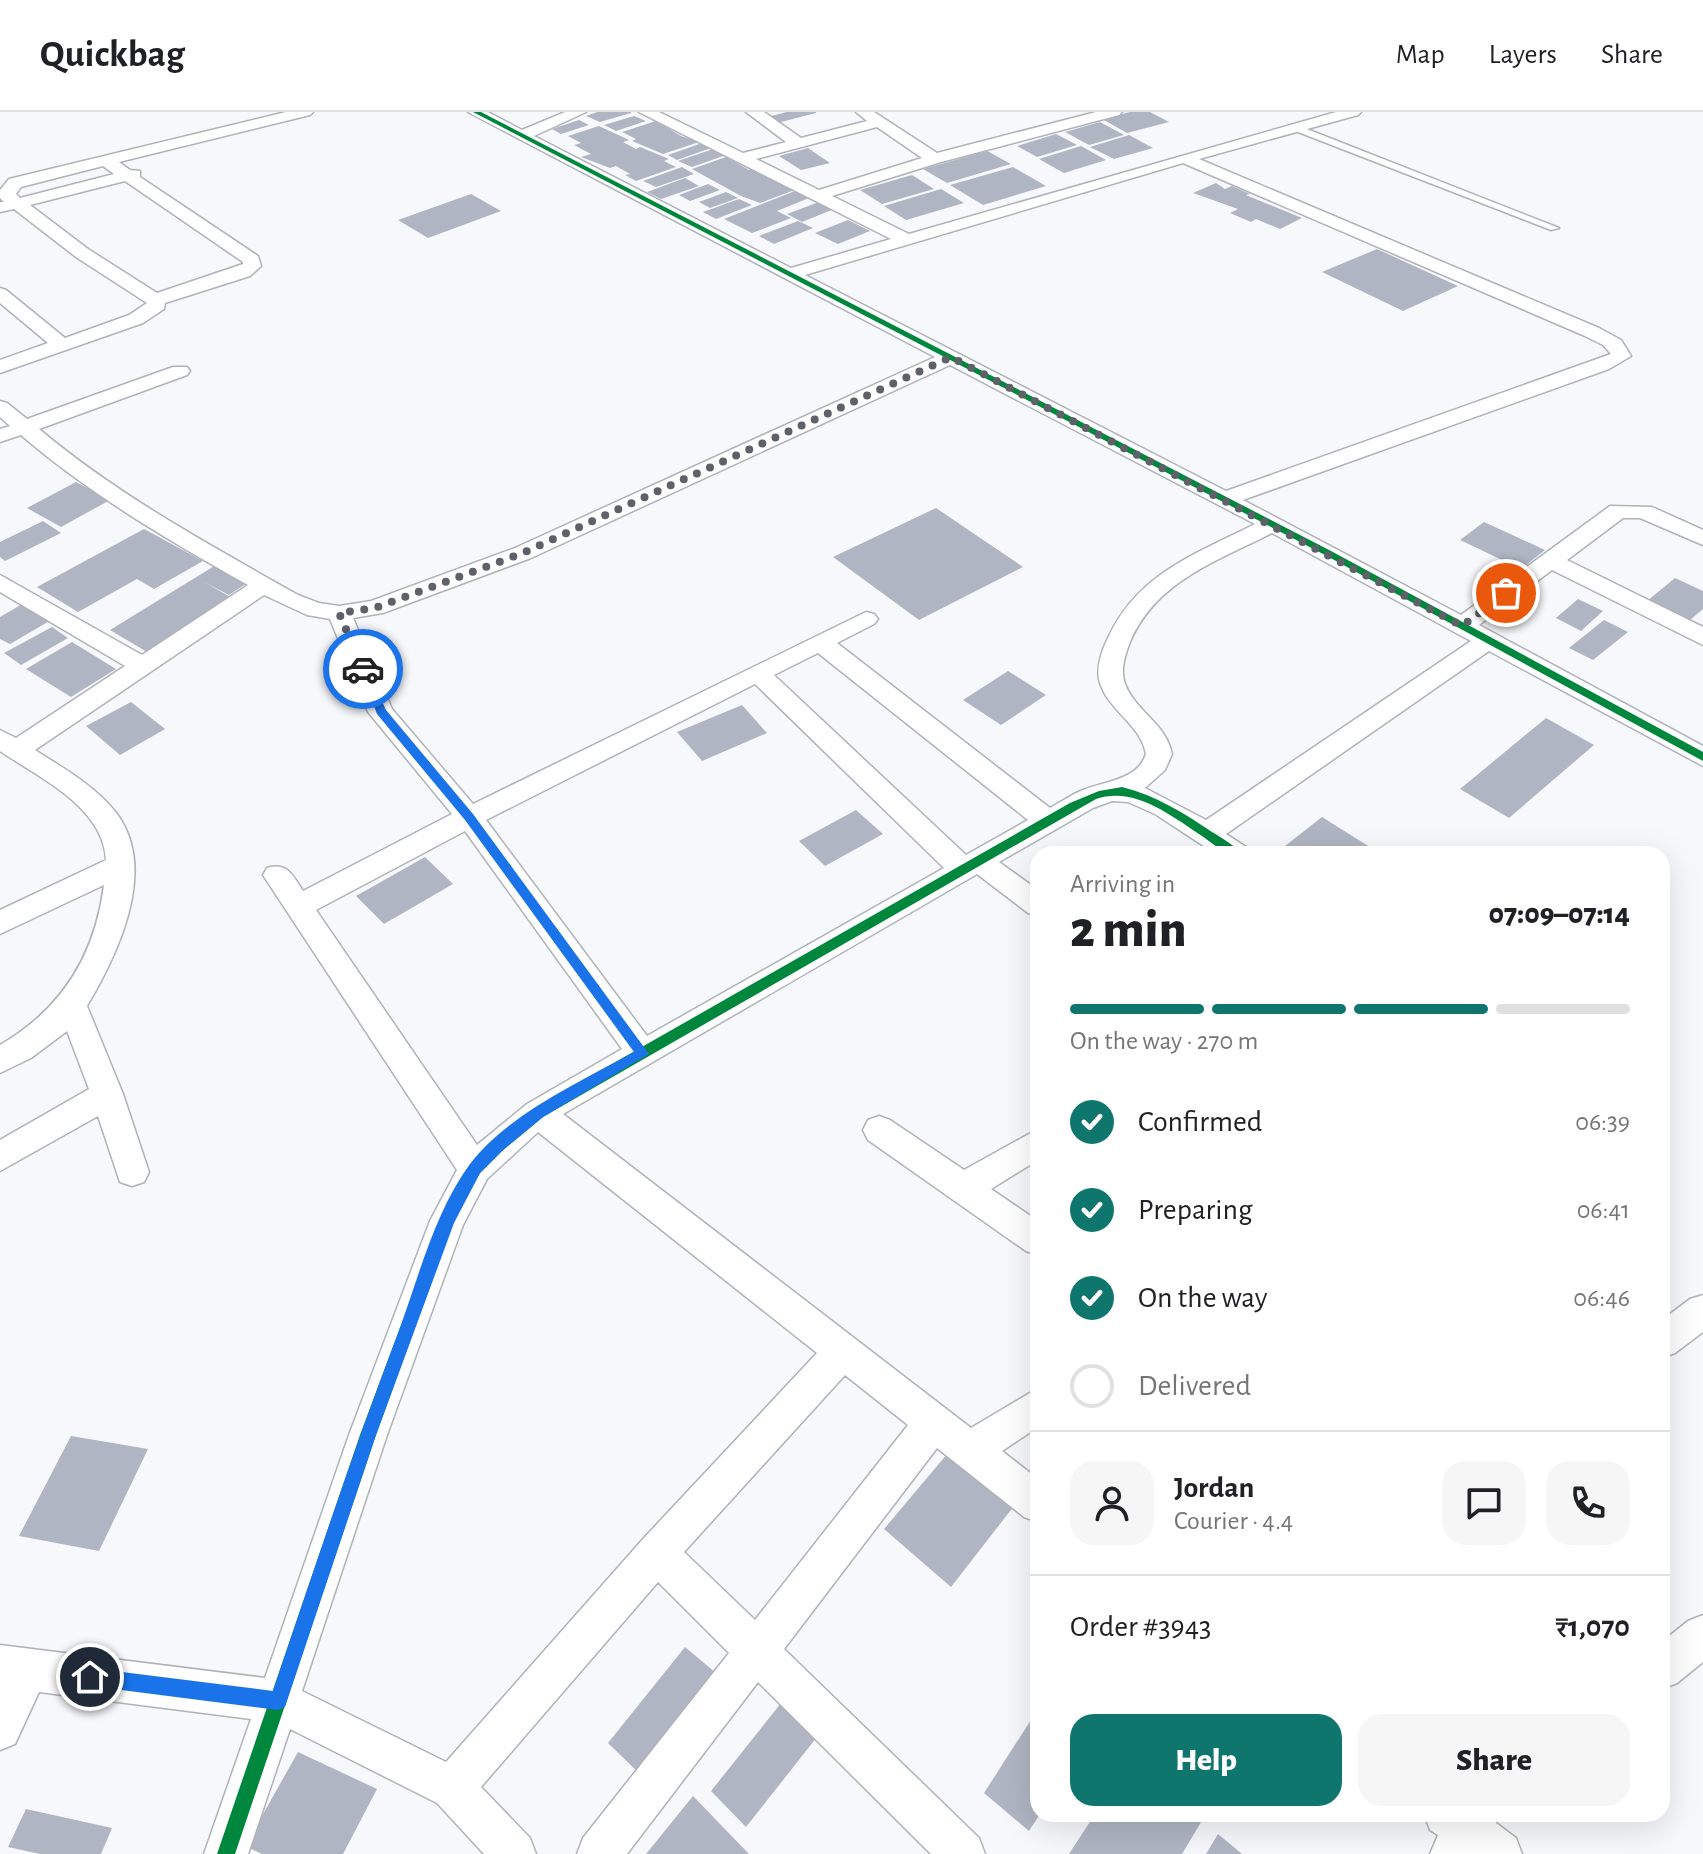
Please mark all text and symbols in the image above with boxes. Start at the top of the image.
text: Quickbag [40,36,185,74]
text: Map [1396,41,1445,69]
text: Layers [1489,41,1557,69]
text: Share [1601,41,1663,69]
pin [1472,559,1540,627]
icon: bag [1484,571,1528,615]
courier [323,629,403,709]
icon: car [341,647,385,691]
text: Arriving in [1070,871,1175,897]
text: 07:09–07:14 [1489,899,1630,929]
text: 2 min [1070,904,1186,956]
text: On the way · 270 m [1070,1028,1258,1054]
icon: check [1070,1100,1114,1144]
text: Confirmed [1138,1107,1262,1137]
text: 06:39 [1575,1109,1630,1135]
icon: check [1070,1188,1114,1232]
text: Preparing [1138,1195,1253,1225]
text: 06:41 [1577,1197,1630,1223]
icon: check [1070,1276,1114,1320]
text: On the way [1138,1283,1267,1313]
text: 06:46 [1573,1285,1630,1311]
text: Delivered [1138,1371,1251,1401]
button: person [1070,1461,1154,1545]
button: chat [1442,1461,1526,1545]
button: phone [1546,1461,1630,1545]
text: Jordan [1174,1473,1254,1503]
text: Courier · 4.4 [1174,1508,1293,1534]
text: Order #3943 [1070,1612,1211,1642]
text: ₹1,070 [1556,1612,1630,1642]
pin [56,1643,124,1711]
icon: home [68,1655,112,1699]
button: Help [1070,1714,1342,1806]
button: Share [1358,1714,1630,1806]

